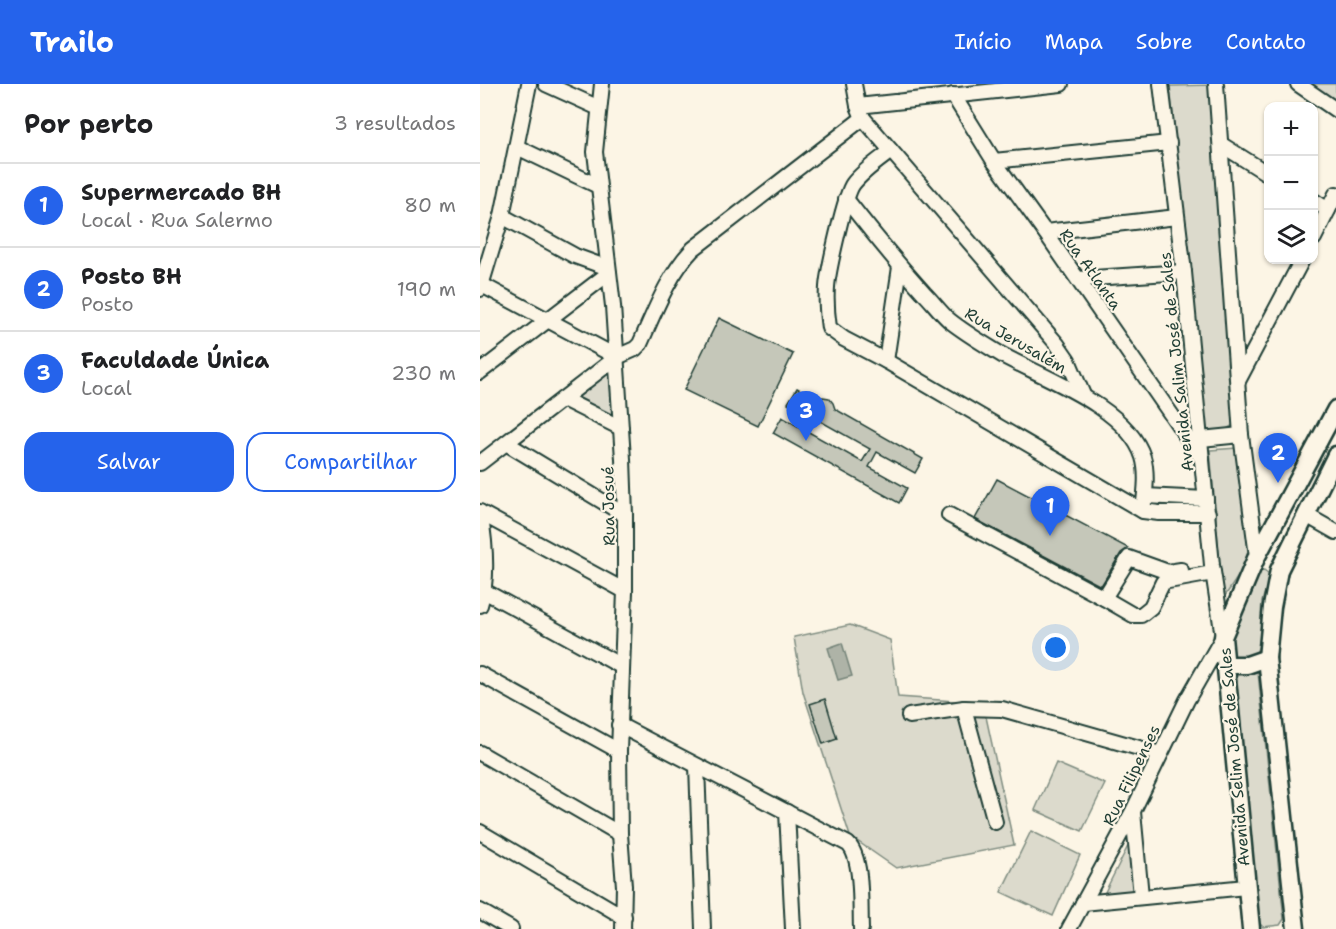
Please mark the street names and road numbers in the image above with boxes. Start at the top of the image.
street label: Rua Atlanta [1055,225,1126,314]
street label: Avenida Salim José de Sales [1155,251,1198,473]
street label: Rua Jerusalém [961,303,1071,378]
street label: Rua Josué [597,466,620,546]
street label: Avenida Selim José de Sales [1214,647,1255,867]
street label: Rua Filipenses [1098,721,1165,829]

